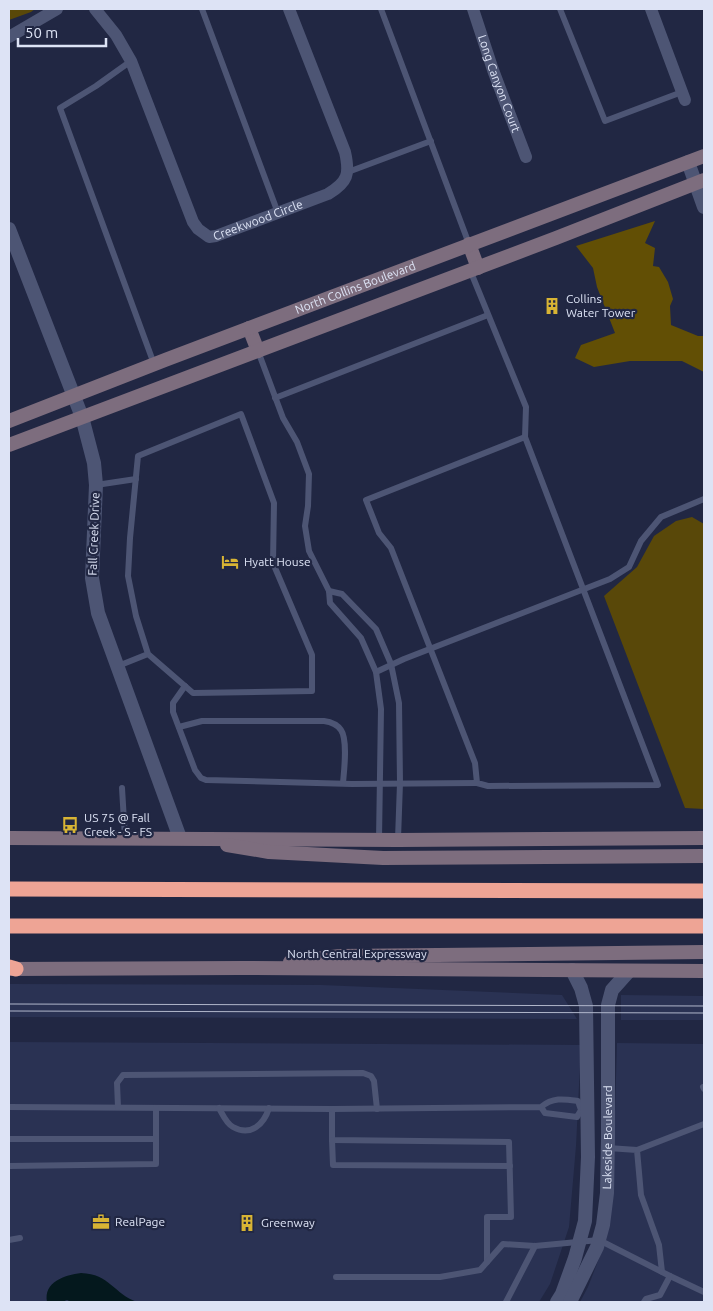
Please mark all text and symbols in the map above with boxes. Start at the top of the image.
scale bar [18,15,105,47]
text: 50 m [25,24,58,41]
street label: Long Canyon Court [476,33,523,134]
street label: Creekwood Circle [211,197,304,243]
street label: North Collins Boulevard [293,259,417,316]
place label: Collins Water Tower [566,292,636,319]
building icon: Collins Water Tower [542,296,562,316]
street label: Fall Creek Drive [86,492,101,576]
hotel icon: Hyatt House [220,552,240,572]
place label: Hyatt House [244,555,311,568]
place label: US 75 @ Fall Creek - S - FS [84,811,152,838]
bus stop icon: US 75 @ Fall Creek - S - FS [60,815,80,835]
street label: North Central Expressway [287,947,427,960]
street label: Lakeside Boulevard [600,1085,614,1190]
office icon: RealPage [91,1212,111,1232]
building icon: Greenway [237,1213,257,1233]
place label: RealPage [115,1215,165,1228]
place label: Greenway [261,1216,315,1229]

